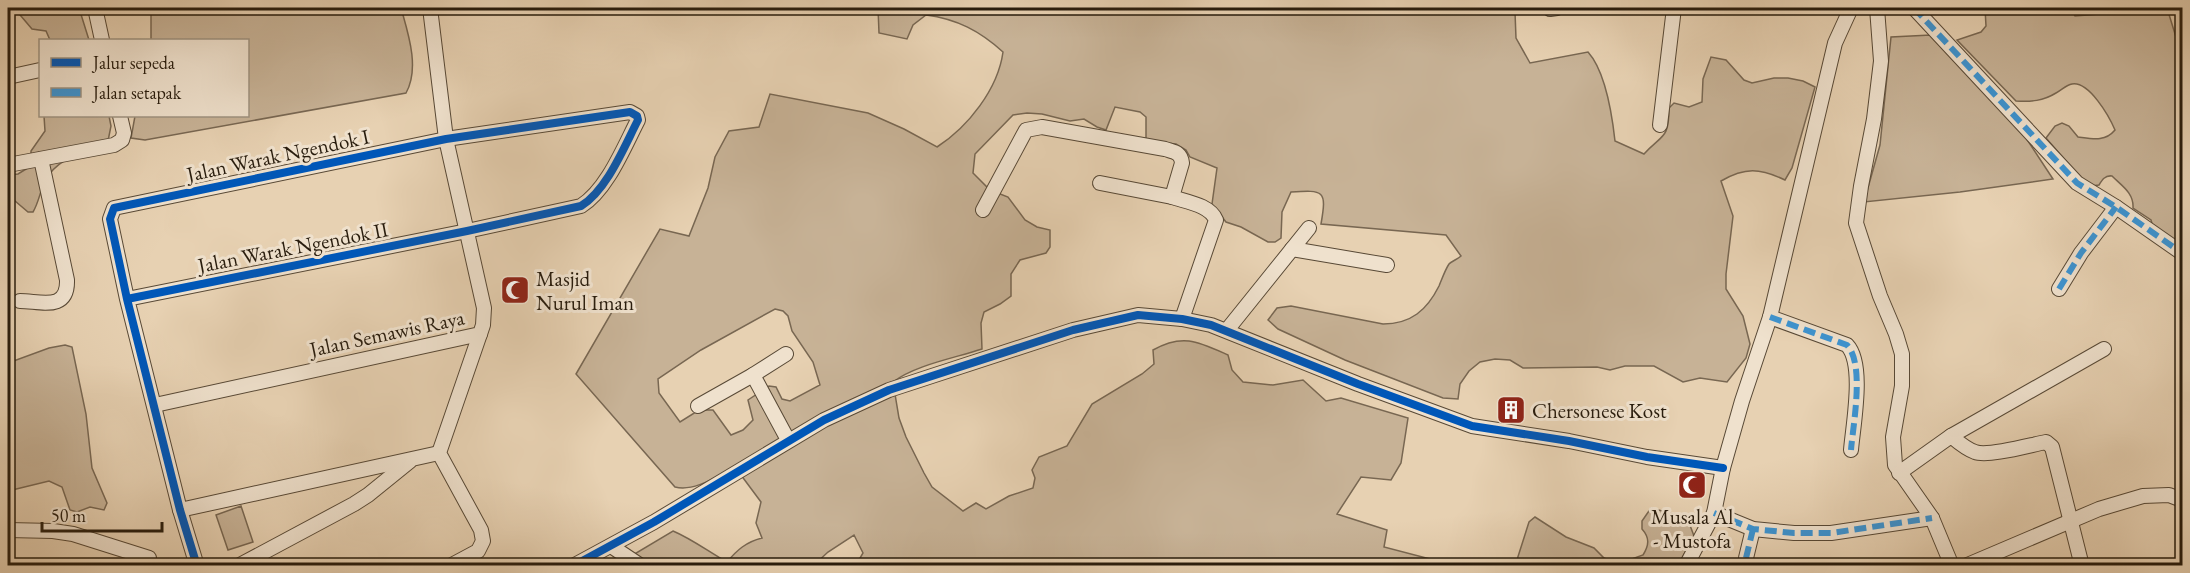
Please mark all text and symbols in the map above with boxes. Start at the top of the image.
legend [39,39,249,117]
text: Jalur sepeda [91,51,176,74]
text: Jalan setapak [91,81,182,104]
street label: Jalan Warak Ngendok I [182,122,372,188]
street label: Jalan Warak Ngendok II [194,215,390,279]
place label: Masjid Nurul Iman [536,265,634,316]
mosque icon: Masjid Nurul Iman [499,274,531,306]
street label: Jalan Semawis Raya [305,303,467,363]
building icon: Chersonese Kost [1495,394,1527,426]
place label: Chersonese Kost [1532,397,1667,424]
mosque icon: Musala Al - Mustofa [1676,469,1708,501]
scale bar [42,495,162,533]
place label: Musala Al - Mustofa [1651,503,1733,554]
text: 50 m [51,504,86,527]

